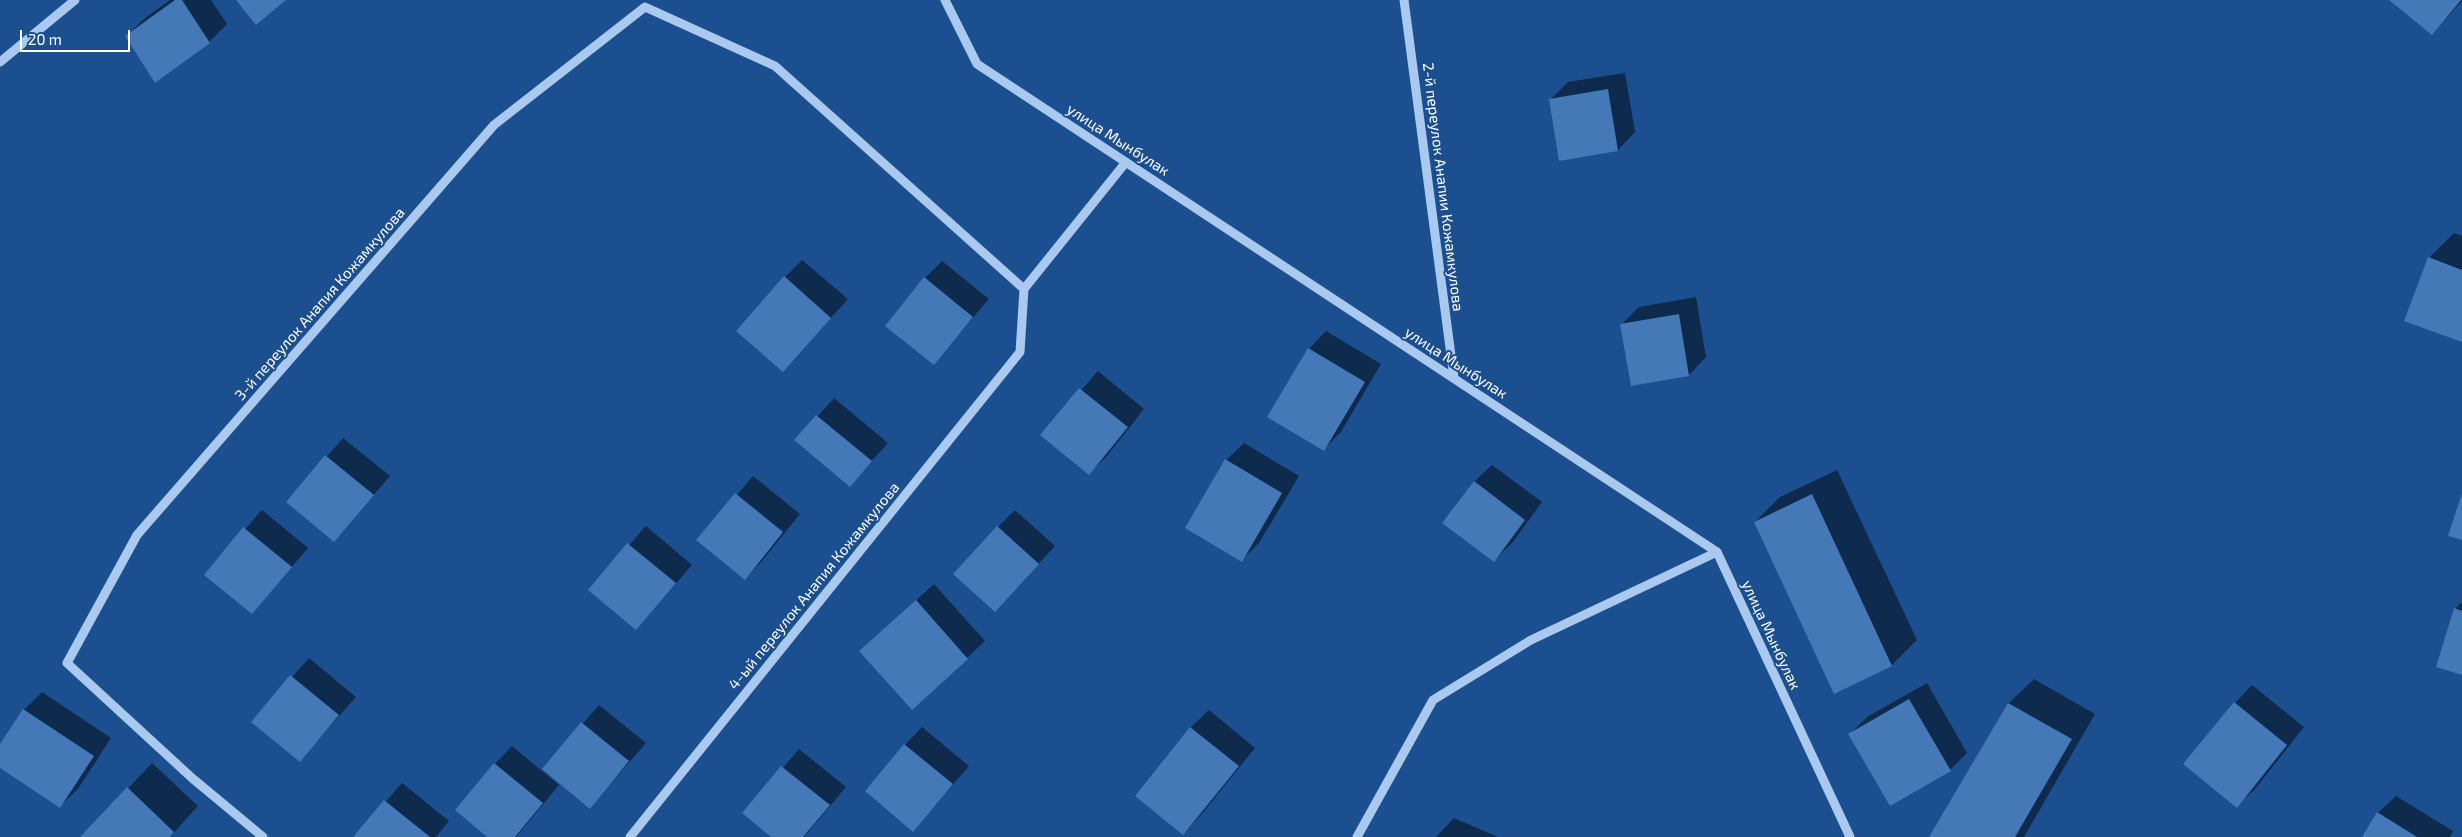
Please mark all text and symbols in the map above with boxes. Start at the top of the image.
scale bar [22,20,132,52]
text: 20 m [28,30,62,48]
street label: 2-й переулок Анапии Кожамкулова [1419,62,1467,312]
street label: улица Мынбулак [1063,100,1173,180]
street label: 3-й переулок Анапия Кожамкулова [231,204,409,404]
street label: улица Мынбулак [1401,323,1511,403]
street label: 4-ый переулок Анапия Кожамкулова [725,479,903,693]
street label: улица Мынбулак [1738,577,1804,693]

